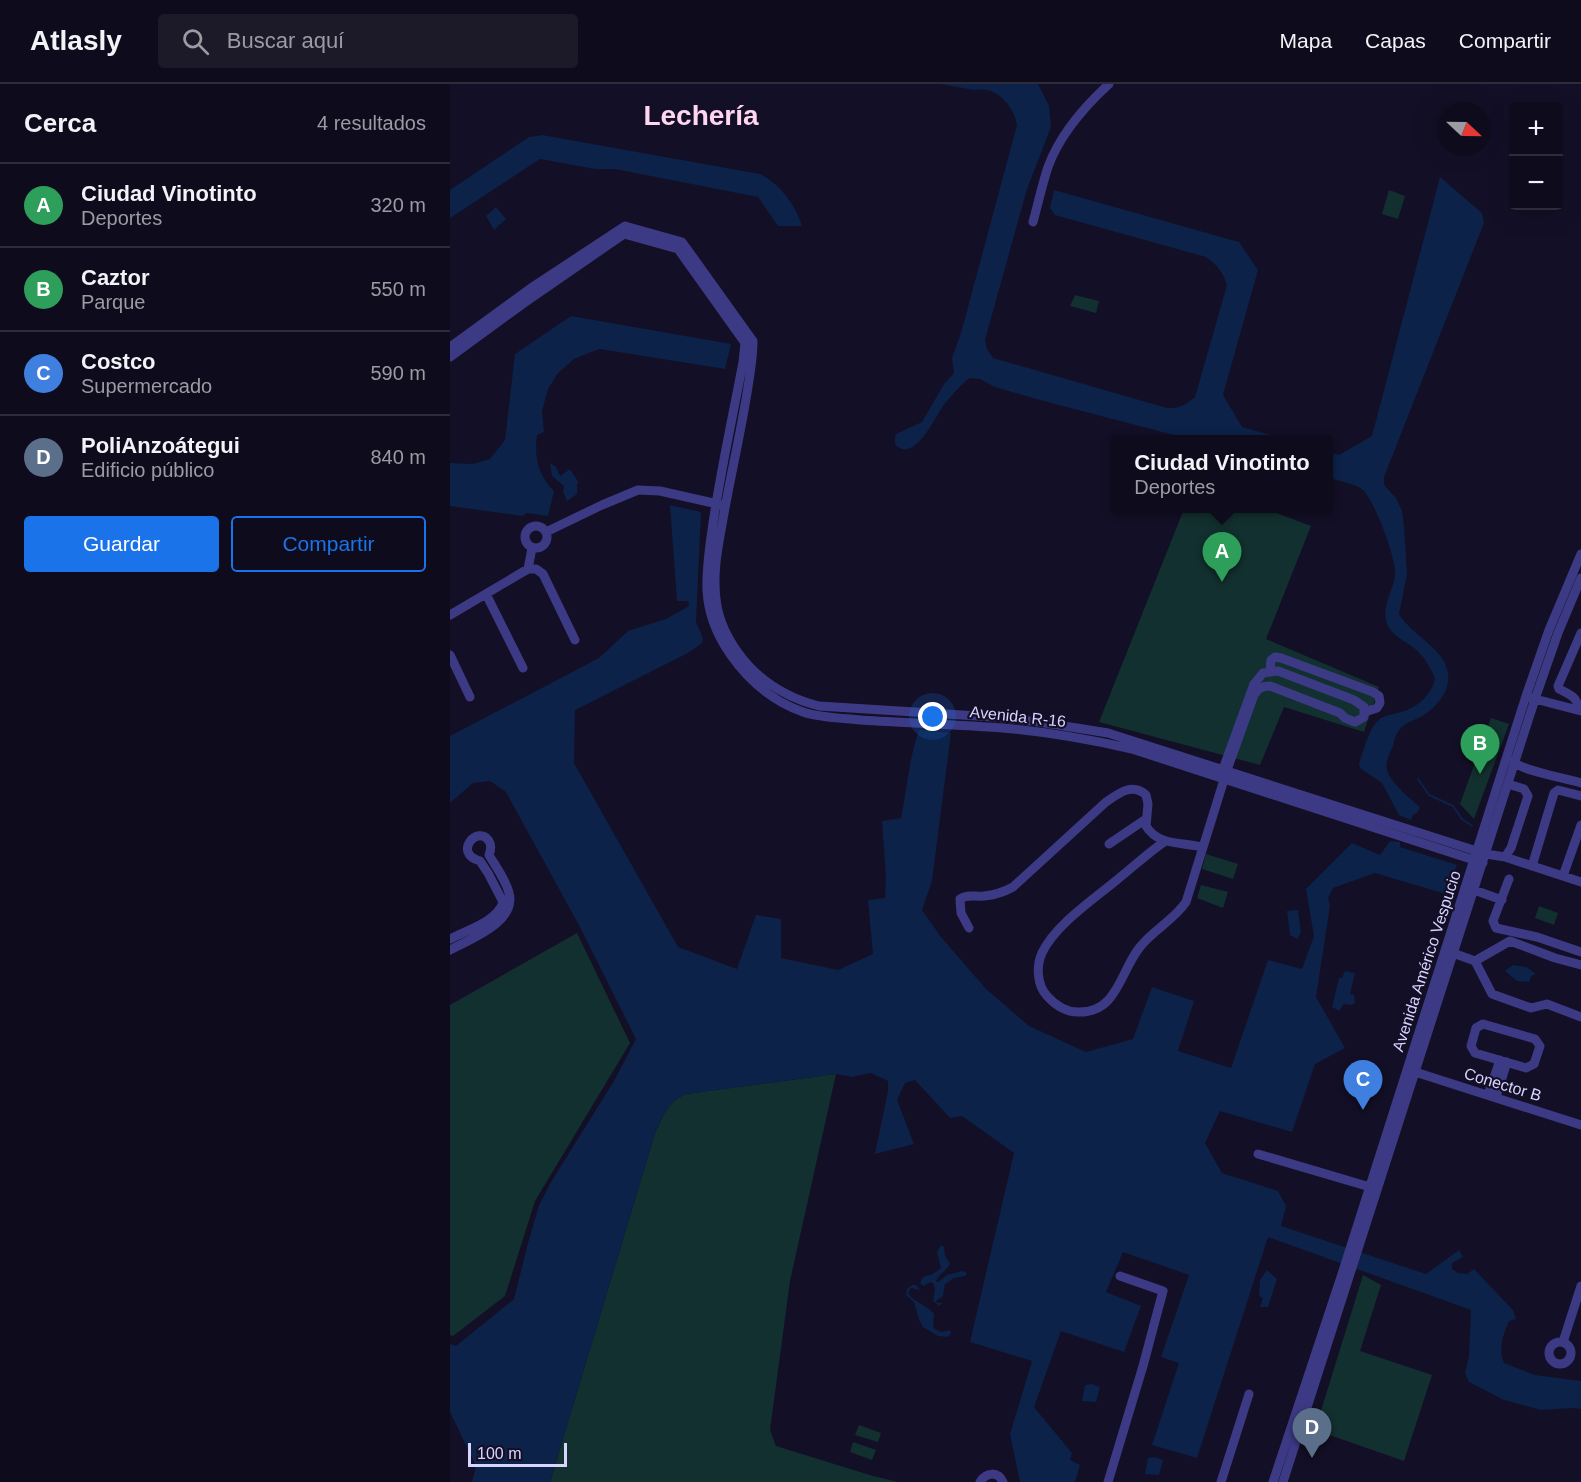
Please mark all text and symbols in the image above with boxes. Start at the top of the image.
search box [158,14,578,68]
text: Atlasly [30,25,122,56]
icon: search [179,25,212,58]
text: Buscar aquí [227,28,344,53]
text: Mapa [1280,29,1332,52]
text: Capas [1365,29,1426,52]
text: Compartir [1459,29,1551,52]
district label: Lechería [643,100,759,131]
north arrow [1437,102,1491,156]
map controls [1509,102,1563,210]
button: + [1509,102,1563,156]
text: Cerca [24,108,96,138]
text: 4 resultados [317,112,426,134]
button: − [1509,156,1563,210]
text: Ciudad Vinotinto [81,181,257,206]
text: A [36,194,51,216]
text: 320 m [370,194,426,216]
text: Deportes [81,207,162,229]
text: Caztor [81,265,149,290]
text: B [36,278,51,300]
text: 550 m [370,278,426,300]
text: Parque [81,291,146,313]
text: Costco [81,349,156,374]
text: C [36,362,51,384]
text: 590 m [370,362,426,384]
text: Supermercado [81,375,212,397]
text: PoliAnzoátegui [81,433,240,458]
popup [1111,435,1333,513]
text: D [36,446,51,468]
text: 840 m [370,446,426,468]
text: Ciudad Vinotinto [1134,450,1310,475]
text: Edificio público [81,459,214,481]
text: Deportes [1134,476,1215,498]
button: Guardar [24,516,219,572]
button: Compartir [231,516,426,572]
pin: A [1202,532,1242,582]
your location [918,702,947,731]
street label: Avenida R-16 [969,703,1067,730]
pin: B [1460,724,1500,774]
street label: Avenida Américo Vespucio [1389,868,1464,1054]
pin: C [1344,1060,1382,1110]
street label: Conector B [1462,1065,1544,1104]
pin: D [1292,1408,1332,1458]
scale bar [468,1440,567,1468]
text: 100 m [477,1445,521,1462]

